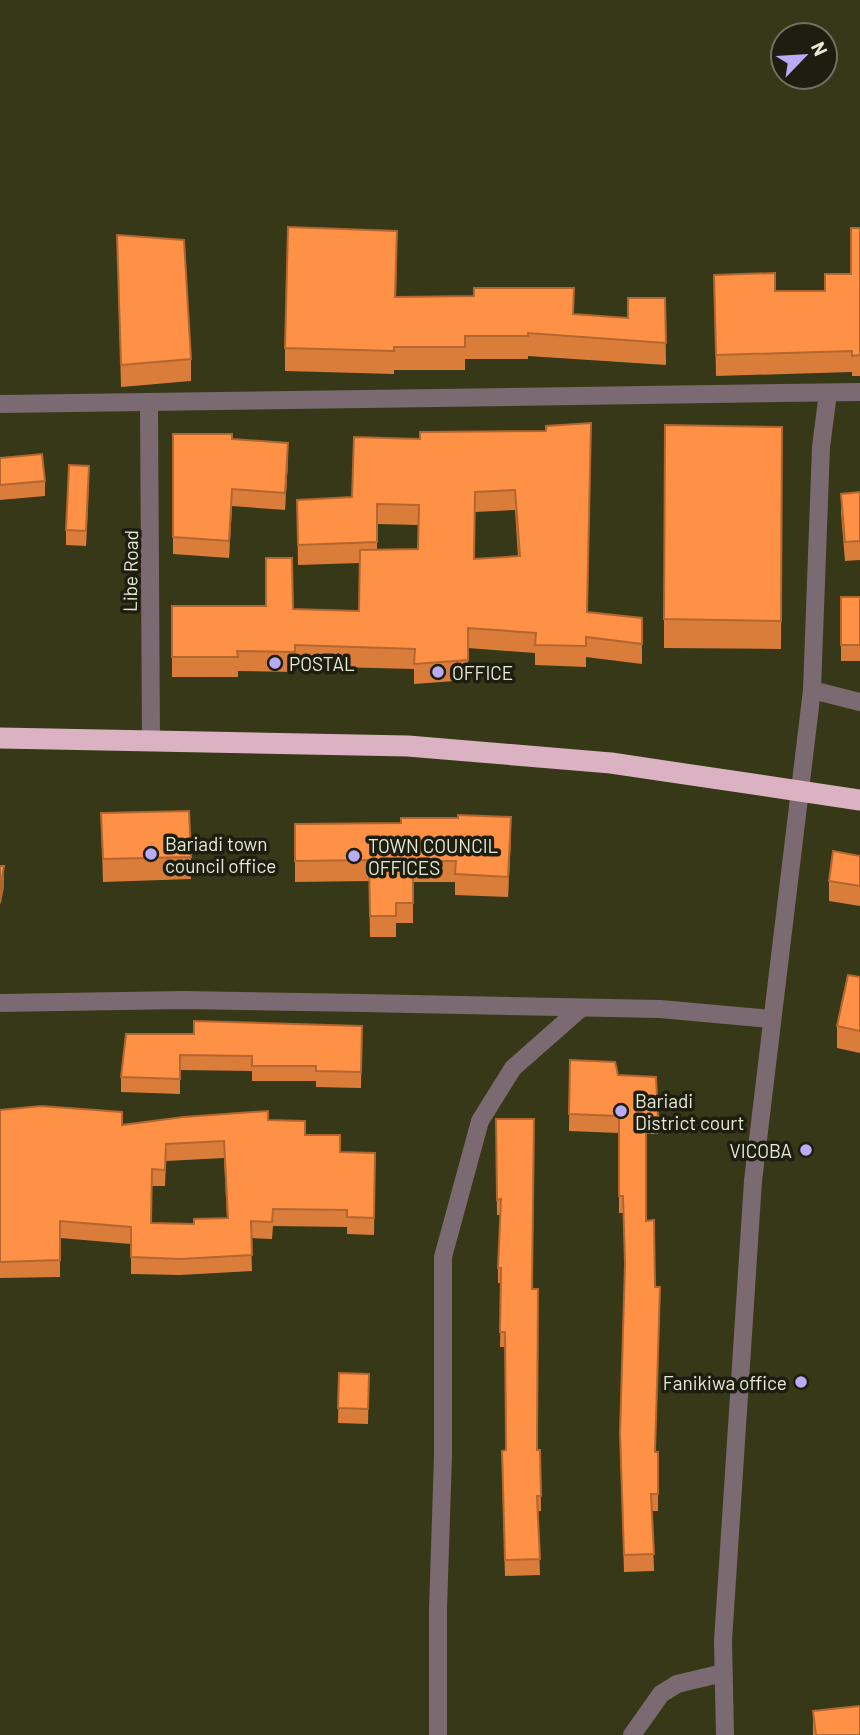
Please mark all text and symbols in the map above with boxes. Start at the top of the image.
north arrow [769,21,839,91]
text: N [807,38,833,59]
street label: Libe Road [118,530,142,612]
place label: POSTAL [289,652,355,675]
marker: POSTAL [267,655,283,671]
place label: OFFICE [452,661,513,684]
marker: OFFICE [430,664,446,680]
place label: Bariadi town council office [165,832,276,877]
place label: TOWN COUNCIL OFFICES [368,834,499,879]
marker: Bariadi town council office [143,846,159,862]
marker: TOWN COUNCIL OFFICES [346,848,362,864]
place label: Bariadi District court [635,1089,744,1134]
marker: Bariadi District court [613,1103,629,1119]
place label: VICOBA [730,1139,792,1162]
marker: VICOBA [798,1142,814,1158]
place label: Fanikiwa office [663,1371,787,1394]
marker: Fanikiwa office [793,1374,809,1390]

